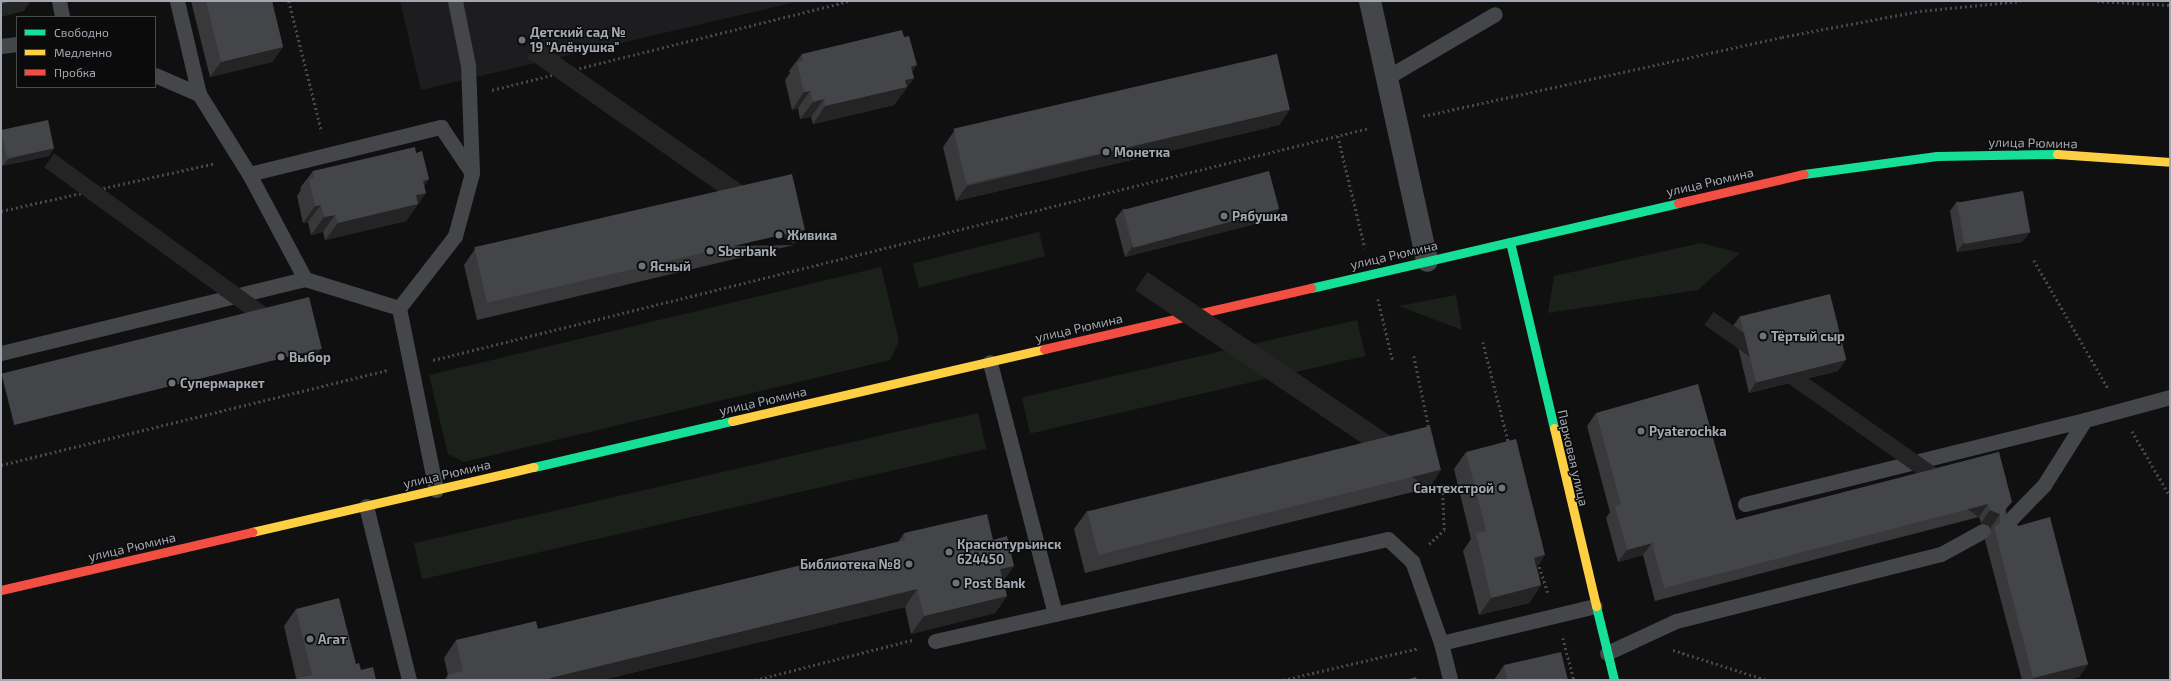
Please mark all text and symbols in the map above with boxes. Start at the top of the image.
legend [16,16,156,88]
text: Свободно [54,25,109,39]
place label: Детский сад № 19 "Алёнушка" [530,25,626,56]
marker: Детский сад № 19 "Алёнушка" [517,35,527,45]
text: Медленно [54,45,112,59]
text: Пробка [54,65,96,79]
street label: улица Рюмина [1988,134,2078,152]
place label: Монетка [1114,144,1170,160]
marker: Монетка [1101,147,1111,157]
street label: улица Рюмина [1665,164,1755,200]
place label: Рябушка [1232,208,1288,224]
marker: Рябушка [1219,211,1229,221]
place label: Живика [787,227,837,243]
marker: Живика [774,230,784,240]
street label: улица Рюмина [1349,237,1439,273]
place label: Sberbank [718,243,776,259]
marker: Sberbank [705,246,715,256]
place label: Ясный [650,258,691,274]
marker: Ясный [637,261,647,271]
street label: улица Рюмина [1034,310,1124,346]
place label: Тёртый сыр [1771,328,1845,344]
marker: Тёртый сыр [1758,331,1768,341]
place label: Выбор [289,349,331,365]
marker: Выбор [276,352,286,362]
place label: Супермаркет [180,375,265,391]
marker: Супермаркет [167,378,177,388]
street label: улица Рюмина [718,383,808,419]
street label: Парковая улица [1554,408,1592,508]
place label: Pyaterochka [1649,423,1727,439]
marker: Pyaterochka [1636,426,1646,436]
street label: улица Рюмина [402,456,492,492]
place label: Сантехстрой [1413,480,1494,496]
marker: Сантехстрой [1497,483,1507,493]
street label: улица Рюмина [87,529,177,565]
place label: Краснотурьинск 624450 [957,537,1061,568]
marker: Краснотурьинск 624450 [944,547,954,557]
place label: Библиотека №8 [800,556,901,572]
marker: Библиотека №8 [904,559,914,569]
place label: Post Bank [964,575,1026,591]
marker: Post Bank [951,578,961,588]
place label: Агат [318,631,347,647]
marker: Агат [305,634,315,644]

